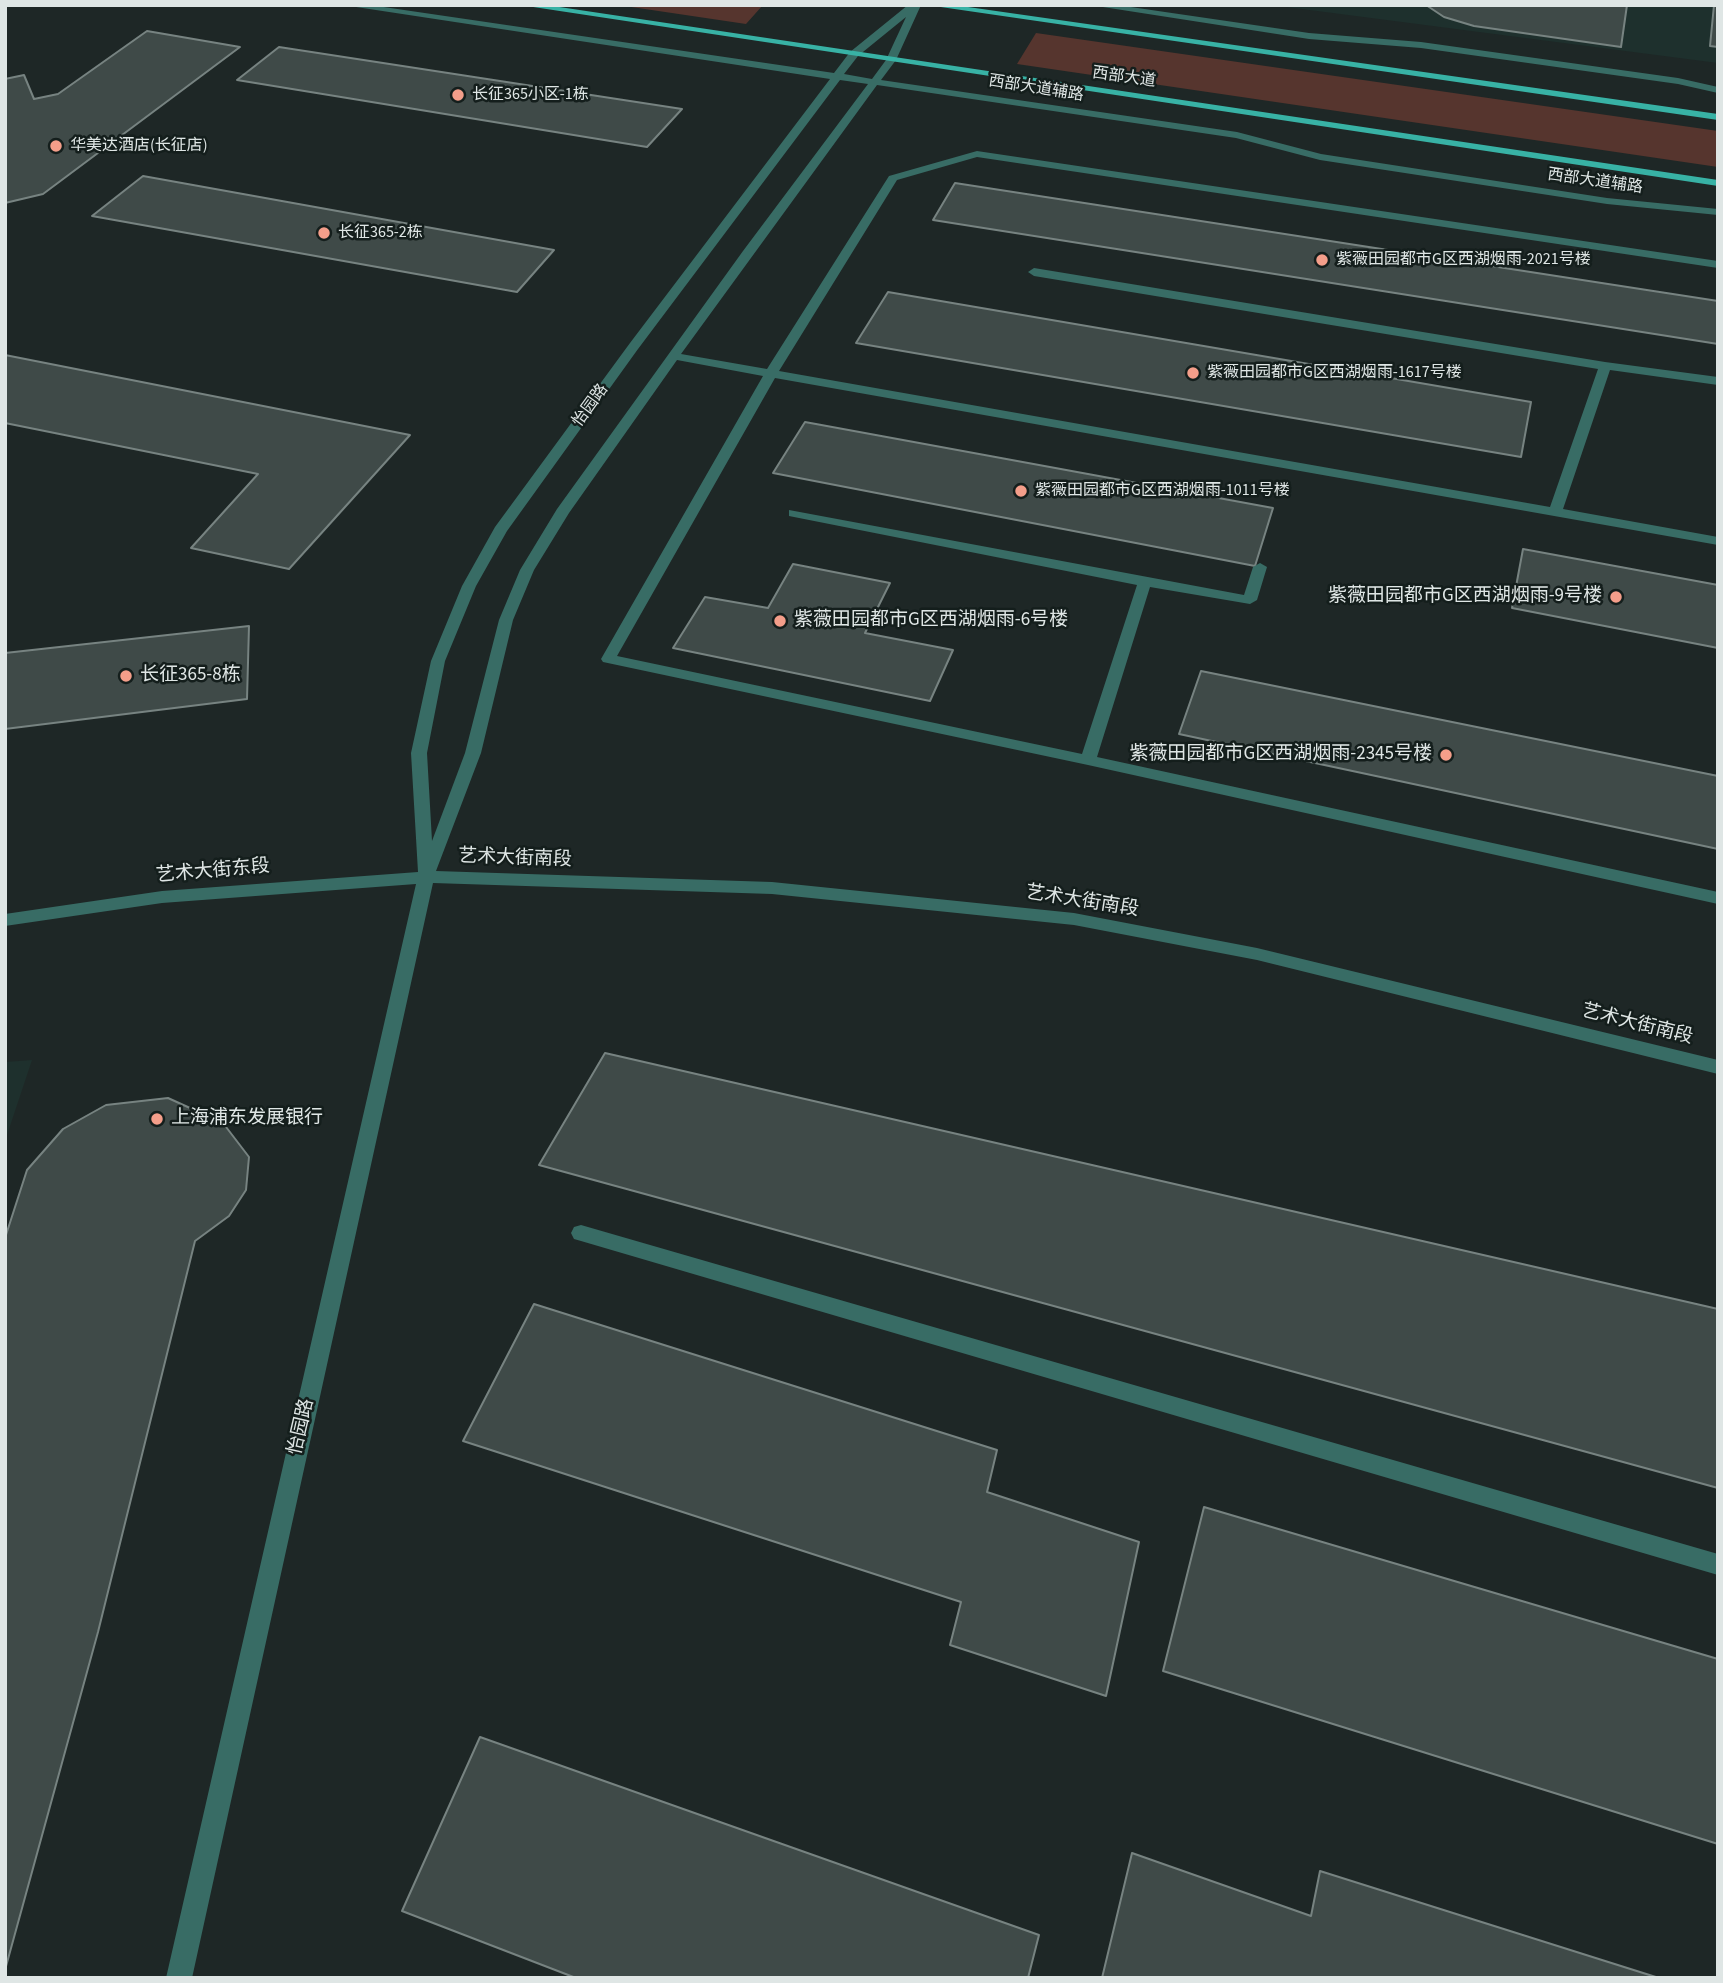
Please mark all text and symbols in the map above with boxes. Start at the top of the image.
street label: 西部大道 [1091,64,1157,92]
street label: 西部大道辅路 [987,72,1085,106]
place label: 长征365小区-1栋 [472,85,589,105]
marker: 长征365小区-1栋 [450,87,466,103]
place label: 华美达酒店(长征店) [70,136,208,156]
marker: 华美达酒店(长征店) [48,138,64,154]
street label: 西部大道辅路 [1546,166,1644,198]
place label: 长征365-2栋 [338,223,423,243]
marker: 长征365-2栋 [316,225,332,241]
place label: 紫薇田园都市G区西湖烟雨-2021号楼 [1336,250,1591,270]
marker: 紫薇田园都市G区西湖烟雨-2021号楼 [1314,252,1330,268]
place label: 紫薇田园都市G区西湖烟雨-1617号楼 [1207,363,1462,383]
marker: 紫薇田园都市G区西湖烟雨-1617号楼 [1185,365,1201,381]
street label: 怡园路 [569,381,613,431]
place label: 紫薇田园都市G区西湖烟雨-1011号楼 [1035,481,1290,501]
marker: 紫薇田园都市G区西湖烟雨-1011号楼 [1013,483,1029,499]
place label: 紫薇田园都市G区西湖烟雨-9号楼 [1328,586,1602,608]
marker: 紫薇田园都市G区西湖烟雨-9号楼 [1608,589,1624,605]
place label: 紫薇田园都市G区西湖烟雨-6号楼 [794,610,1068,632]
marker: 紫薇田园都市G区西湖烟雨-6号楼 [772,613,788,629]
place label: 长征365-8栋 [140,665,241,687]
marker: 长征365-8栋 [118,668,134,684]
place label: 紫薇田园都市G区西湖烟雨-2345号楼 [1130,744,1432,766]
marker: 紫薇田园都市G区西湖烟雨-2345号楼 [1438,747,1454,763]
street label: 艺术大街南段 [458,846,572,872]
street label: 艺术大街东段 [155,856,271,888]
street label: 艺术大街南段 [1024,882,1140,922]
street label: 艺术大街南段 [1579,1000,1695,1050]
place label: 上海浦东发展银行 [171,1108,323,1130]
marker: 上海浦东发展银行 [149,1111,165,1127]
street label: 怡园路 [284,1397,320,1457]

